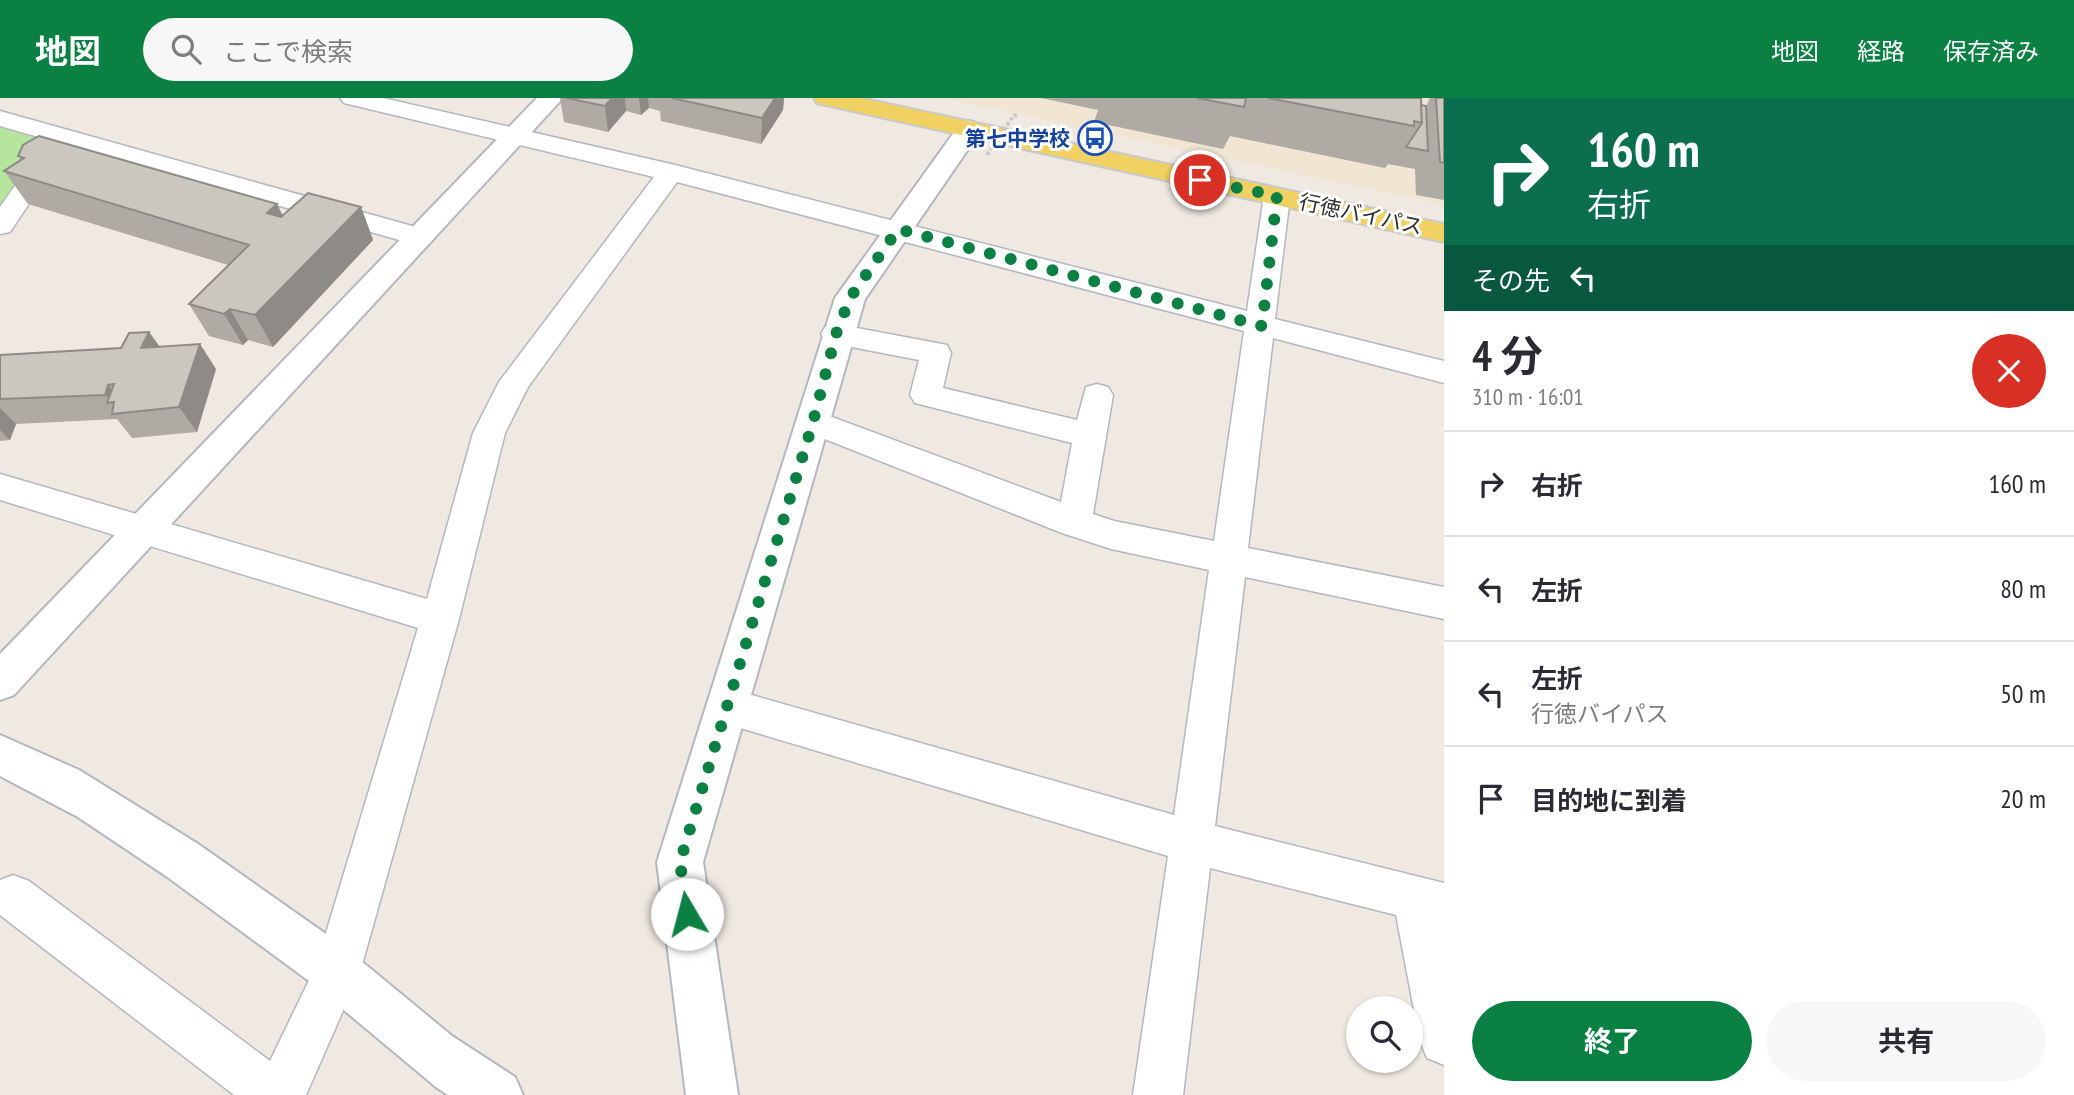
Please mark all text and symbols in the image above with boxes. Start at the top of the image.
search box [143,18,633,81]
text: 地図 [35,29,101,72]
icon: search [167,30,205,68]
text: ここで検索 [223,35,353,68]
text: 地図 [1771,36,1819,67]
text: 経路 [1857,36,1905,67]
text: 保存済み [1943,36,2039,67]
text: 160 m [1587,117,1700,181]
bus stop icon: 第七中学校 [1076,119,1114,157]
place label: 第七中学校 [965,125,1070,152]
icon: right [1472,126,1563,217]
pin [1170,150,1230,210]
icon: arrive [1181,161,1219,199]
text: 右折 [1587,183,1651,225]
street label: 行徳バイパス [1297,188,1425,240]
icon: left [1564,259,1602,297]
text: その先 [1472,264,1550,297]
text: 4 分 [1472,328,1543,383]
button: close [1972,334,2046,408]
text: 310 m · 16:01 [1472,382,1584,411]
icon: right [1472,465,1510,503]
text: 160 m [1988,467,2046,500]
text: 右折 [1531,469,1583,502]
icon: left [1472,570,1510,608]
text: 80 m [2000,572,2046,605]
text: 左折 [1531,574,1583,607]
text: 左折 [1531,662,1583,695]
icon: left [1472,675,1510,713]
text: 50 m [2000,677,2046,710]
text: 行徳バイパス [1531,699,1669,728]
icon: arrive [1472,780,1510,818]
text: 20 m [2000,782,2046,815]
text: 目的地に到着 [1531,784,1687,817]
position arrow [650,877,724,951]
map controls [1346,996,1423,1073]
button: search [1346,996,1423,1073]
button: 終了 [1472,1001,1752,1081]
button: 共有 [1766,1001,2046,1081]

